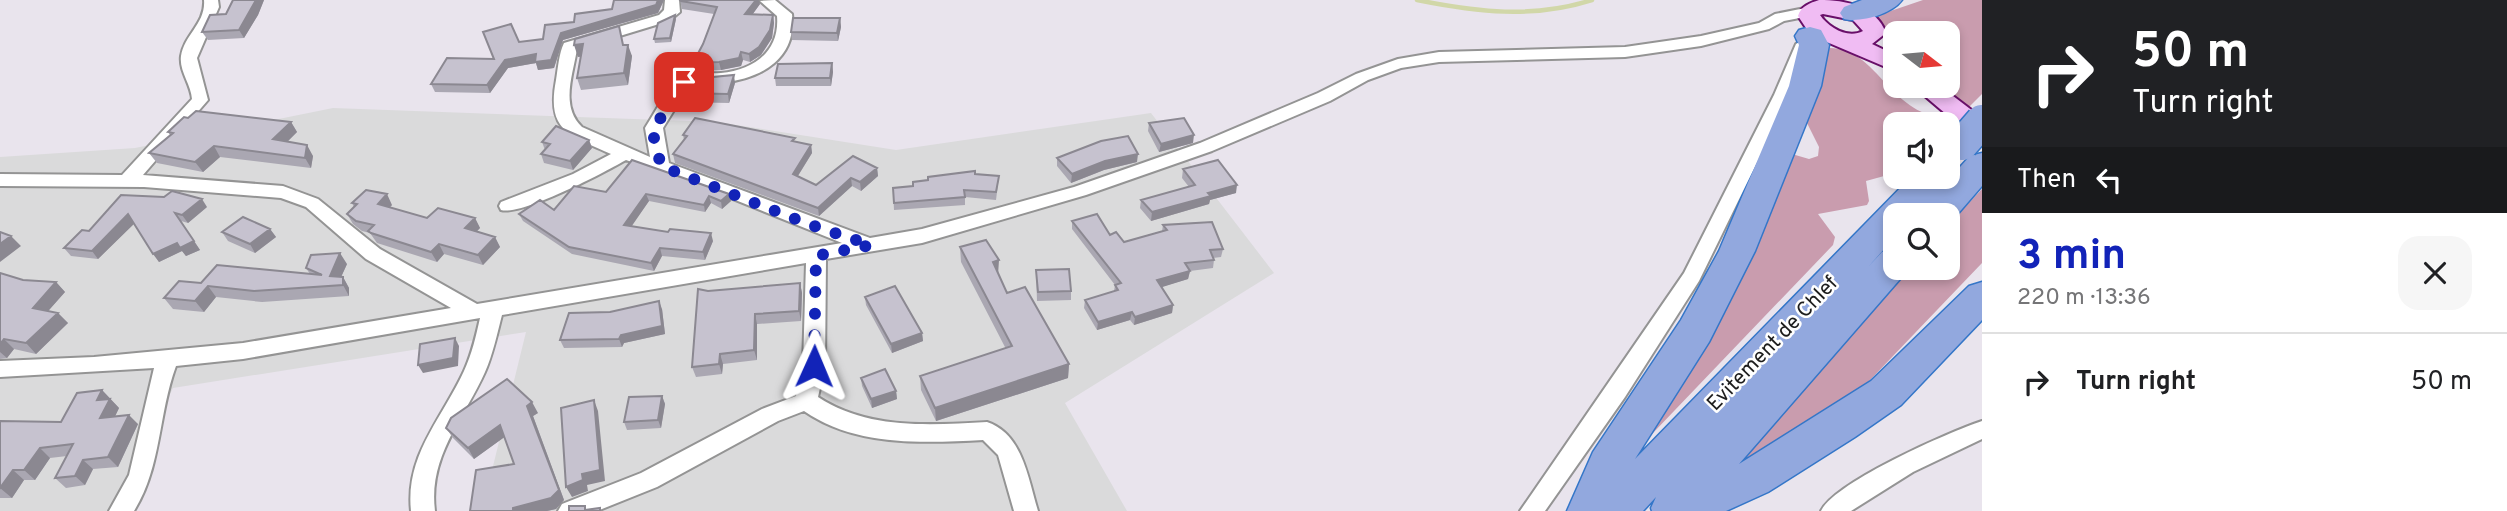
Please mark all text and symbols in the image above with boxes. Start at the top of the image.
north arrow [1883,21,1960,98]
map controls [1883,21,1960,280]
text: 50 m [2132,23,2249,85]
icon: right [2017,28,2108,119]
pin [654,52,714,112]
icon: arrive [665,63,703,101]
text: Turn right [2132,84,2274,124]
button: sound [1883,112,1960,189]
icon: left [2090,161,2128,199]
text: Then [2017,164,2076,197]
button: search [1883,203,1960,280]
text: 3 min [2017,231,2126,284]
button: close [2398,236,2472,310]
street label: Evitement de Chlef [1702,271,1844,417]
text: 220 m · 13:36 [2017,284,2151,313]
position arrow [777,329,851,403]
icon: right [2017,363,2055,401]
text: Turn right [2076,366,2196,399]
text: 50 m [2411,366,2472,399]

